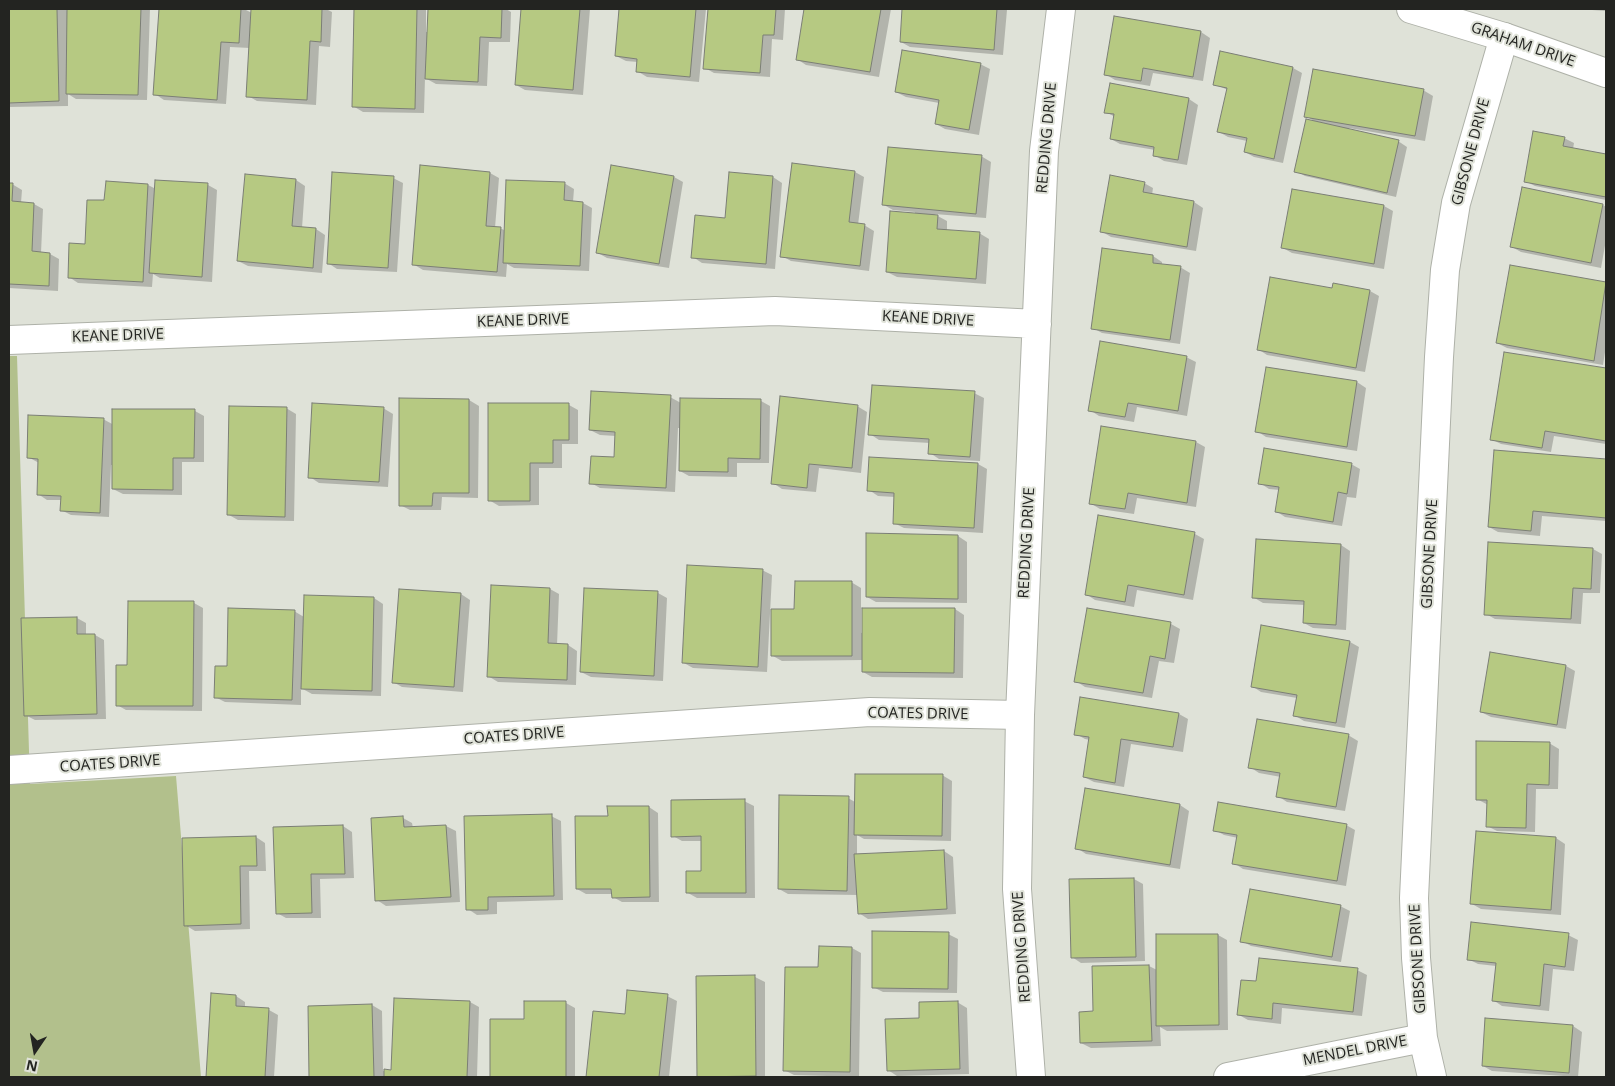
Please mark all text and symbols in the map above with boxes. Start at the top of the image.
street label: GRAHAM DRIVE [1468,19,1578,71]
street label: REDDING DRIVE [1033,82,1061,194]
street label: GIBSONE DRIVE [1448,97,1494,207]
street label: KEANE DRIVE [882,308,974,330]
street label: KEANE DRIVE [477,310,569,332]
street label: KEANE DRIVE [72,325,164,347]
street label: REDDING DRIVE [1015,487,1039,599]
street label: GIBSONE DRIVE [1418,499,1442,609]
street label: COATES DRIVE [867,704,969,724]
street label: COATES DRIVE [463,724,565,748]
street label: COATES DRIVE [59,752,161,776]
street label: REDDING DRIVE [1009,891,1035,1003]
street label: GIBSONE DRIVE [1406,904,1430,1014]
north arrow [10,1026,60,1076]
street label: MENDEL DRIVE [1301,1032,1409,1070]
text: N [24,1056,39,1077]

